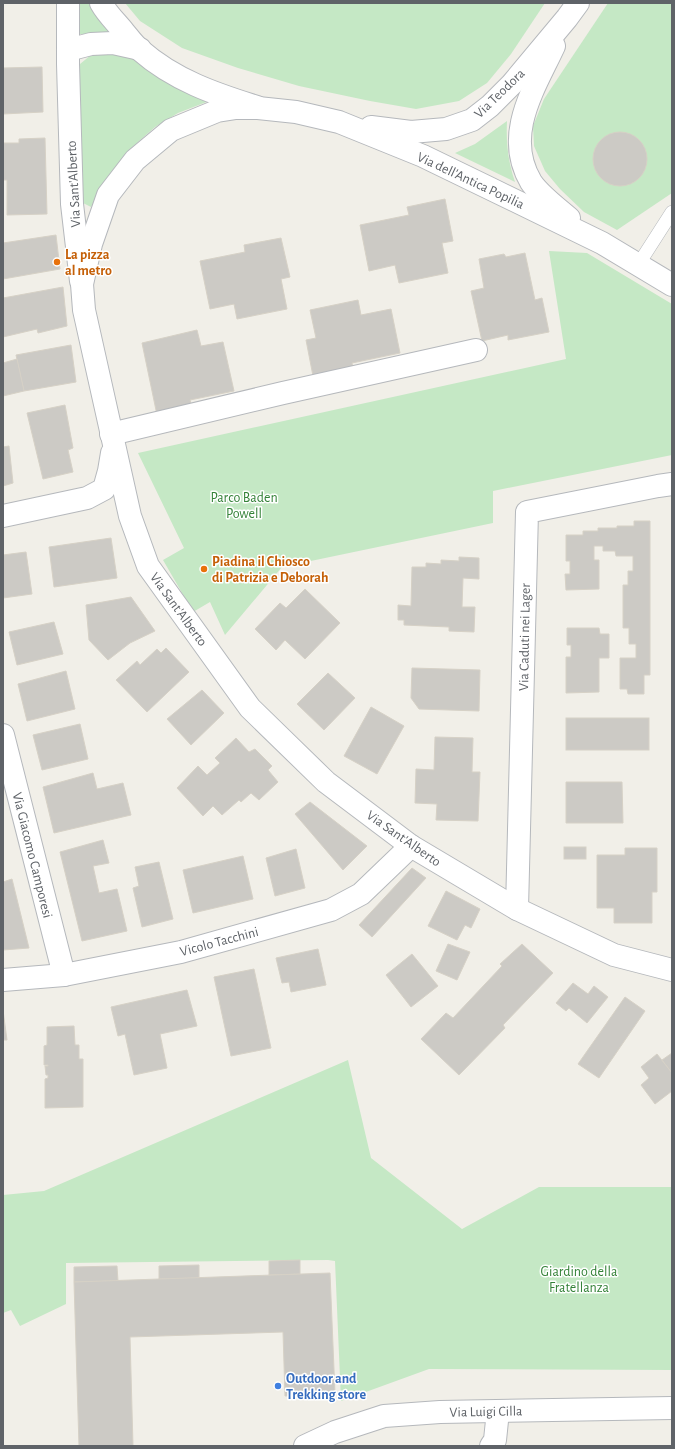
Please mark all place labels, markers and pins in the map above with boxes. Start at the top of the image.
place label: La pizza al metro [65,248,112,278]
marker: La pizza al metro [52,257,62,267]
place label: Piadina il Chiosco di Patrizia e Deborah [212,555,328,585]
marker: Piadina il Chiosco di Patrizia e Deborah [199,564,209,574]
place label: Outdoor and Trekking store [286,1372,366,1402]
marker: Outdoor and Trekking store [273,1381,283,1391]

